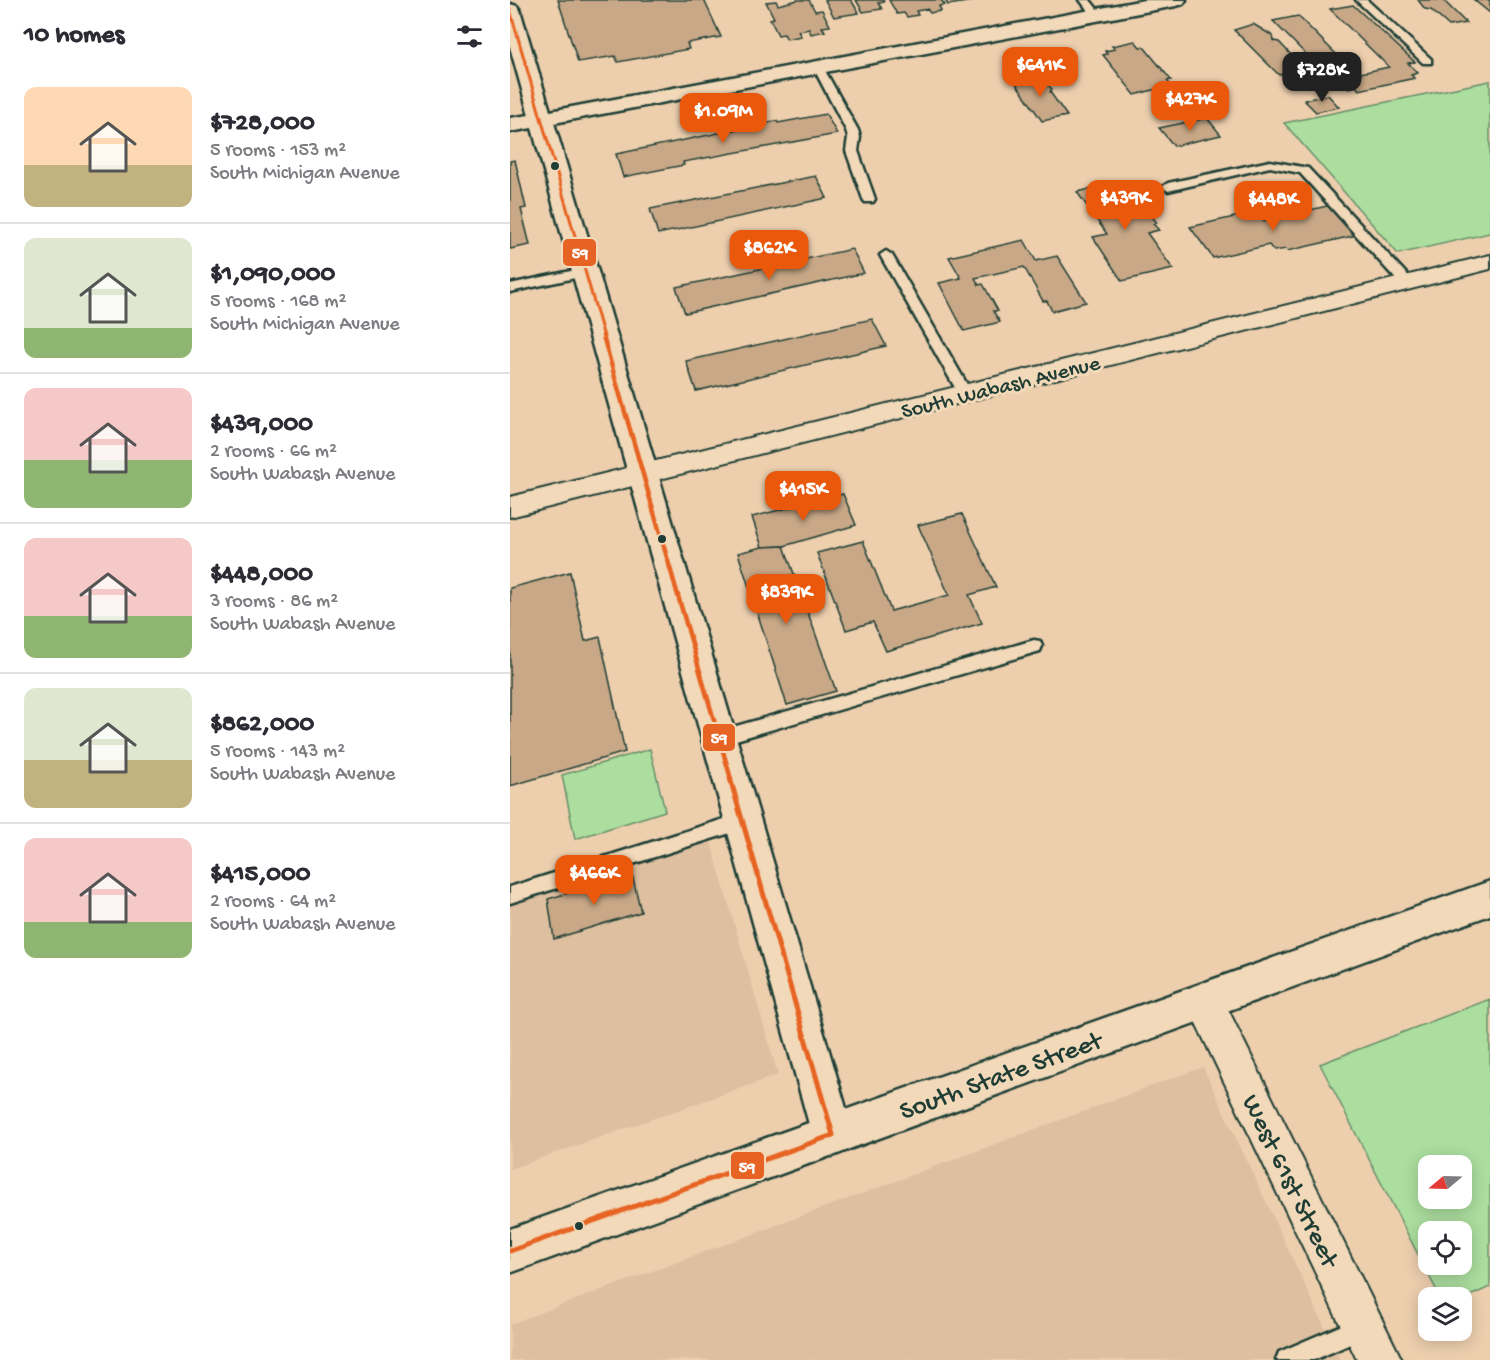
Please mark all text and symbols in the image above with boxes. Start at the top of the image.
icon: filters [453,20,486,53]
text: 10 homes [24,21,124,52]
pin: $641K [998,47,1082,98]
pin: $728K [1280,52,1364,103]
text: $641K [1016,55,1064,78]
text: $728K [1296,60,1348,83]
pin: $427K [1148,81,1232,132]
text: $427K [1165,89,1215,112]
pin: $1.09M [674,93,772,144]
text: $1.09M [694,101,752,124]
text: $728,000 [210,109,315,140]
icon: home [72,111,144,183]
text: 5 rooms · 153 m² [210,140,346,163]
unlabelled marker [549,160,561,172]
text: South Michigan Avenue [210,163,400,186]
pin: $439K [1083,180,1167,231]
pin: $448K [1231,181,1315,232]
text: $439K [1100,188,1150,211]
text: $448K [1248,189,1298,212]
pin: $862K [727,230,811,281]
line badge: 59 [562,238,597,267]
text: $862K [744,238,794,261]
text: 59 [572,246,588,265]
text: $1,090,000 [210,260,335,291]
icon: home [72,262,144,334]
text: 5 rooms · 168 m² [210,291,346,314]
text: South Michigan Avenue [210,314,400,337]
street label: South Wabash Avenue [899,351,1104,426]
text: $439,000 [210,410,313,441]
icon: home [72,412,144,484]
text: 2 rooms · 66 m² [210,441,337,464]
text: South Wabash Avenue [210,464,395,487]
pin: $415K [761,471,845,522]
text: $415K [779,479,827,502]
unlabelled marker [656,533,668,545]
text: $448,000 [210,560,313,591]
icon: home [72,562,144,634]
pin: $839K [744,574,828,625]
text: $839K [760,582,812,605]
text: 3 rooms · 86 m² [210,591,338,614]
text: South Wabash Avenue [210,614,395,637]
text: $862,000 [210,710,314,741]
icon: home [72,712,144,784]
line badge: 59 [702,723,736,752]
text: 59 [711,731,727,750]
text: 5 rooms · 143 m² [210,741,345,764]
text: South Wabash Avenue [210,764,395,787]
pin: $466K [552,855,636,906]
text: $415,000 [210,860,311,891]
icon: home [72,862,144,934]
text: $466K [569,863,619,886]
text: 2 rooms · 64 m² [210,891,336,914]
text: South Wabash Avenue [210,914,395,937]
street label: South State Street [896,1026,1109,1129]
street label: West 61st Street [1233,1090,1345,1275]
line badge: 59 [730,1151,765,1180]
north arrow [1418,1155,1472,1209]
map controls [1418,1155,1472,1341]
text: 59 [739,1160,755,1179]
unlabelled marker [573,1220,585,1232]
button: locate [1418,1221,1472,1275]
button: layers [1418,1287,1472,1341]

